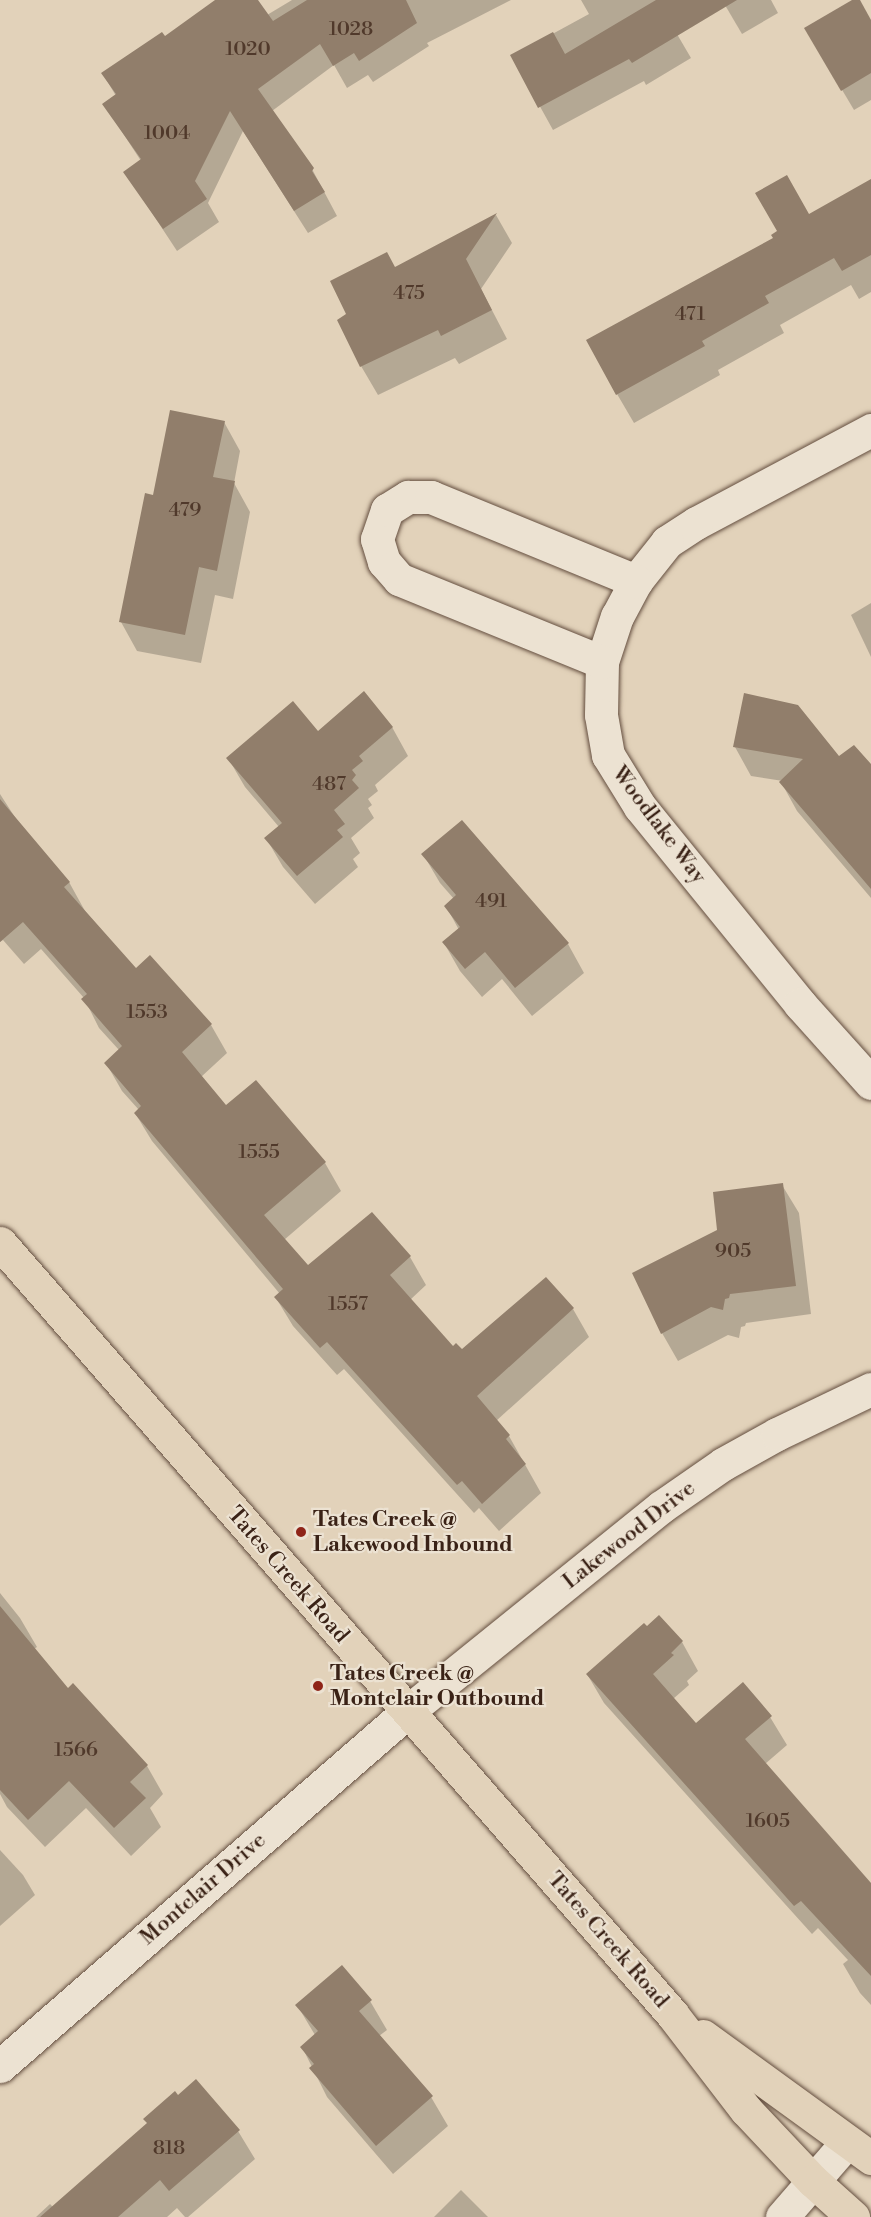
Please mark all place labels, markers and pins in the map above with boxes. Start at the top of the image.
place label: Tates Creek @ Lakewood Inbound [313,1506,513,1558]
marker: Tates Creek @ Lakewood Inbound [294,1525,308,1539]
place label: Tates Creek @ Montclair Outbound [330,1660,544,1712]
marker: Tates Creek @ Montclair Outbound [311,1679,325,1693]

